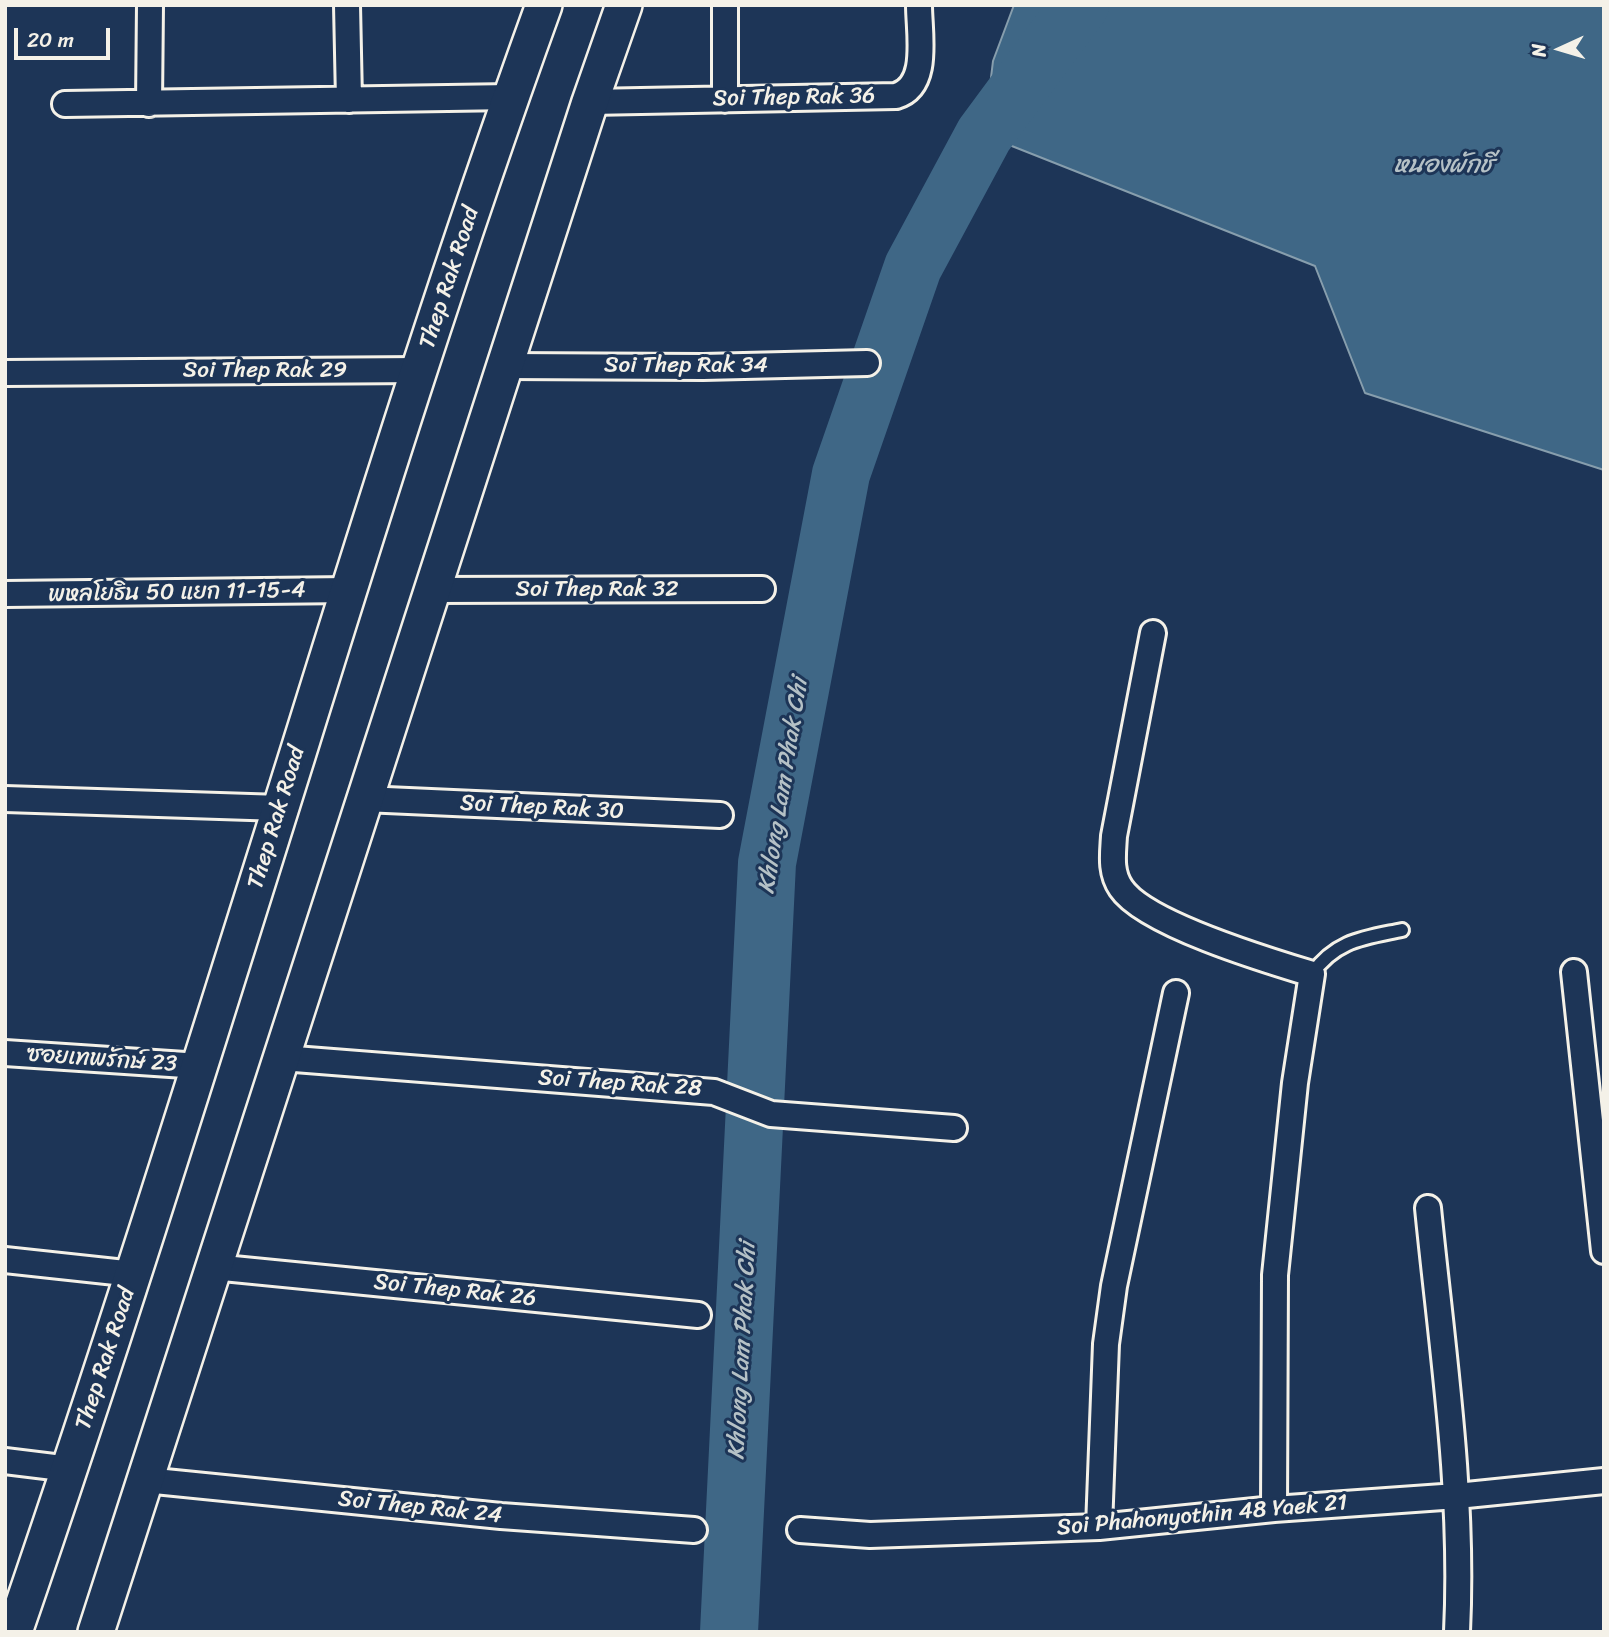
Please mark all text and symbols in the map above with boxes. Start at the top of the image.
scale bar [18,14,114,58]
north arrow [1525,14,1595,84]
text: 20 m [27,21,74,59]
text: N [1522,43,1555,58]
street label: Soi Thep Rak 36 [712,83,876,113]
water label: หนองผักชี [1394,152,1492,180]
street label: Thep Rak Road [414,203,486,353]
street label: Soi Thep Rak 34 [604,352,768,380]
street label: Soi Thep Rak 29 [183,357,347,385]
street label: Soi Thep Rak 32 [516,576,678,604]
street label: พหลโยธิน 50 แยก 11-15-4 [48,577,306,609]
water label: Khlong Lam Phak Chi [753,676,815,896]
street label: Thep Rak Road [242,743,312,893]
street label: Soi Thep Rak 30 [459,790,625,826]
street label: ซอยเทพรักษ์ 23 [26,1041,178,1079]
street label: Soi Thep Rak 28 [537,1065,703,1103]
water label: Khlong Lam Phak Chi [723,1242,763,1460]
street label: Soi Thep Rak 26 [372,1269,538,1313]
street label: Thep Rak Road [70,1284,142,1434]
street label: Soi Thep Rak 24 [337,1486,503,1530]
street label: Soi Phahonyothin 48 Yaek 21 [1056,1490,1348,1542]

